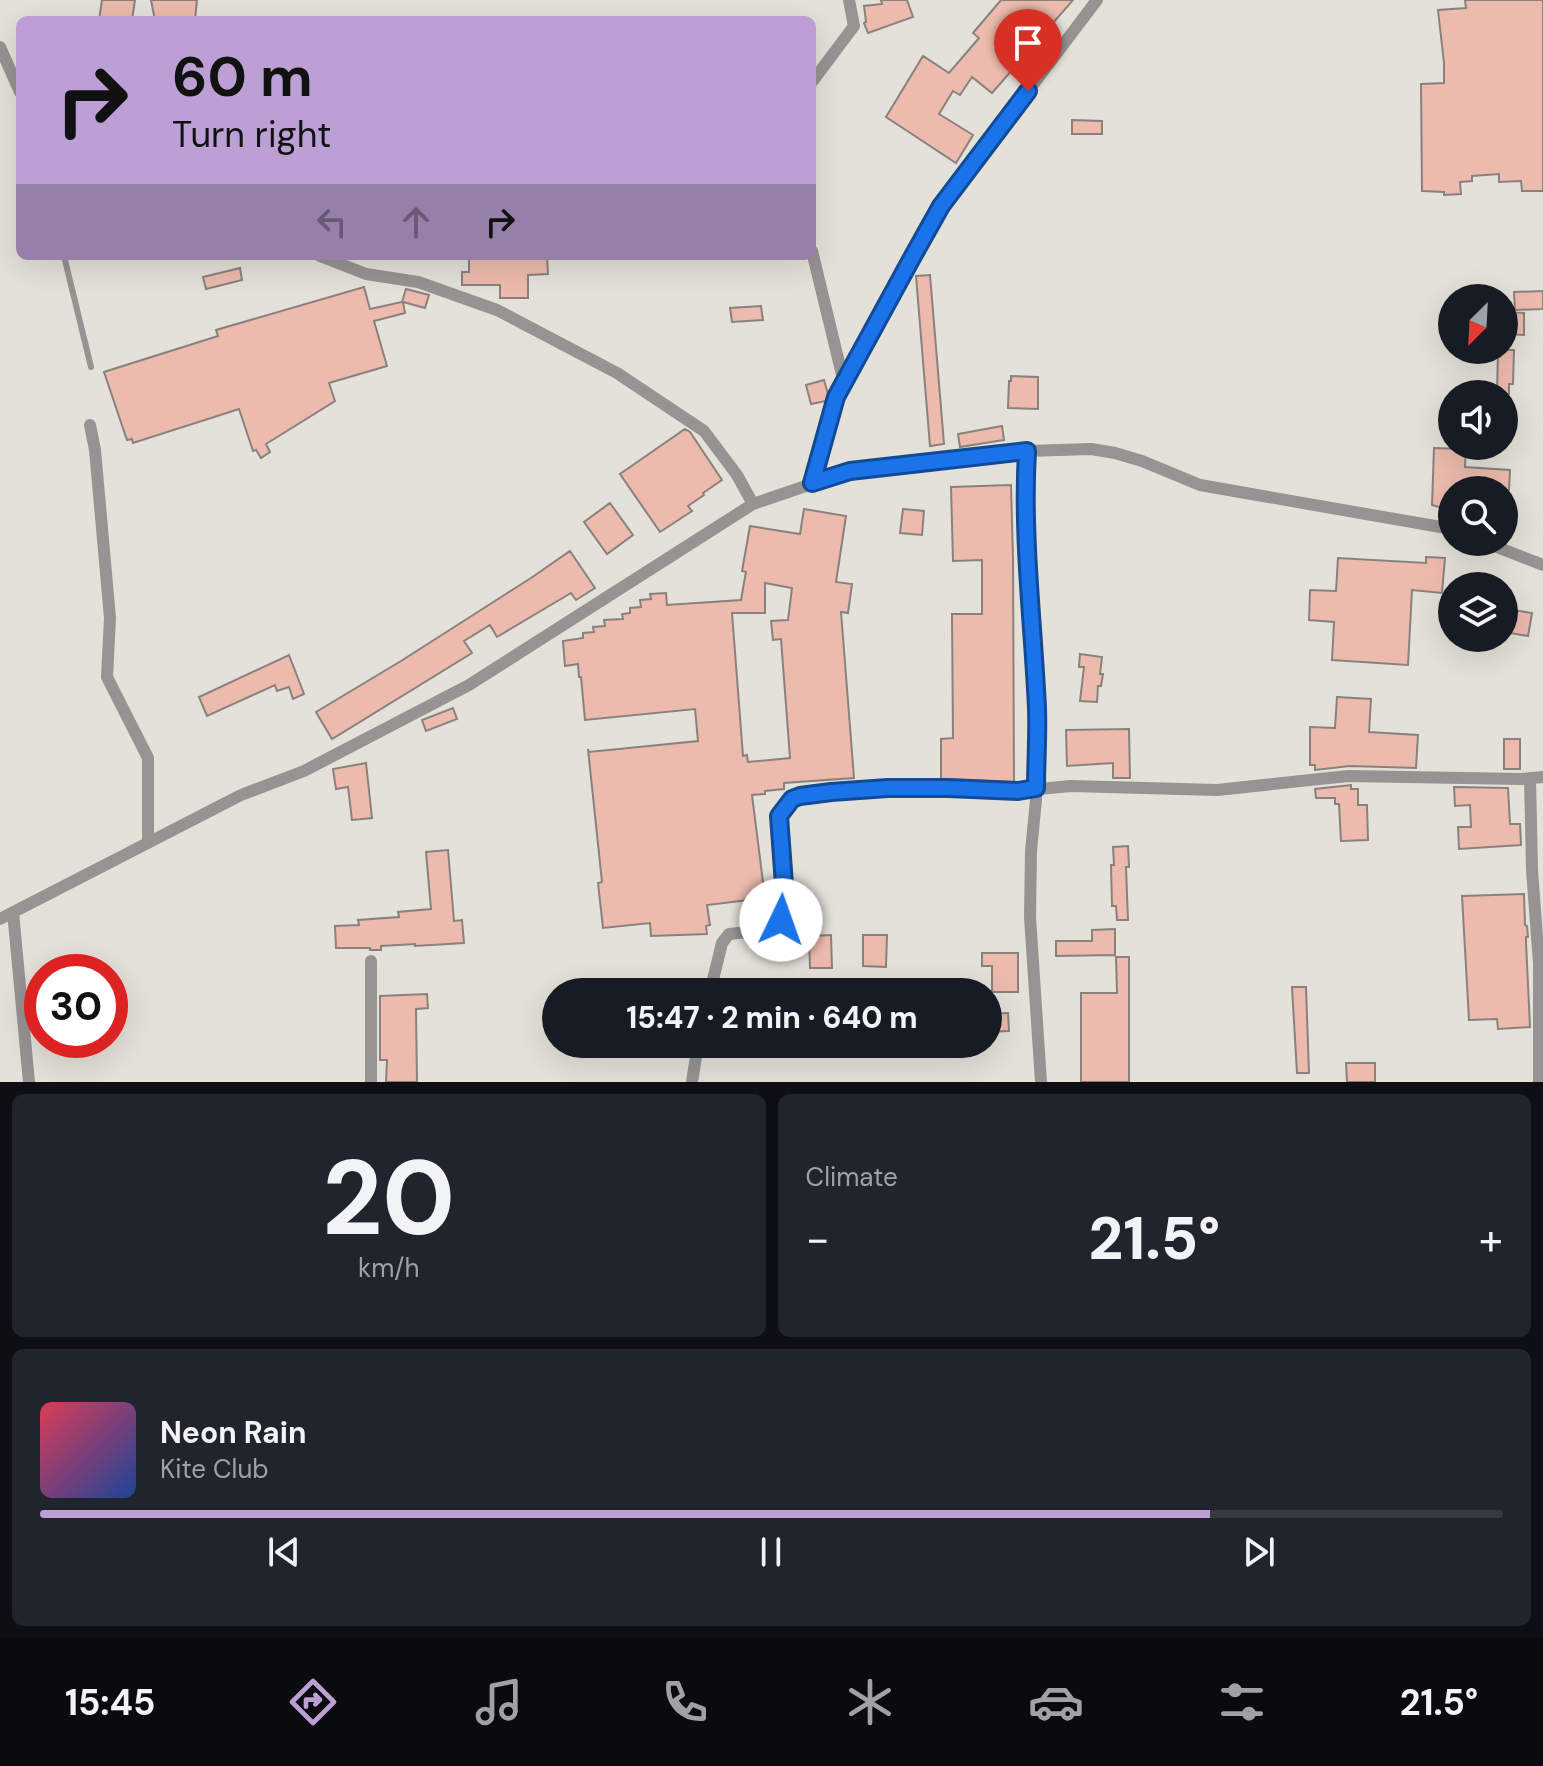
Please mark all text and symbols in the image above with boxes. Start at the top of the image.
pin [994,9,1062,91]
icon: arrive [1006,21,1050,65]
text: 60 m [172,40,313,113]
icon: right [40,48,144,152]
text: Turn right [172,111,331,158]
icon: left [310,200,354,244]
icon: ahead [394,200,438,244]
icon: right [478,200,522,244]
north arrow [1438,284,1518,364]
map controls [1438,284,1518,652]
button: sound [1438,380,1518,460]
button: search [1438,476,1518,556]
button: layers [1438,572,1518,652]
position arrow [739,878,823,962]
speed limit sign: 30 [24,954,128,1058]
text: 15:47 · 2 min · 640 m [626,998,918,1037]
text: 20 [322,1131,455,1266]
text: Climate [806,1160,898,1194]
text: 21.5° [1088,1199,1220,1278]
text: − [806,1210,830,1268]
text: + [1479,1210,1503,1268]
text: km/h [358,1251,419,1285]
text: Neon Rain [160,1413,306,1452]
text: Kite Club [160,1452,269,1486]
icon: previous [262,1530,306,1574]
icon: pause [749,1530,793,1574]
icon: next [1237,1530,1281,1574]
icon: directions [285,1674,341,1730]
icon: music [471,1674,527,1730]
icon: phone [657,1674,713,1730]
icon: climate [842,1674,898,1730]
icon: car [1028,1674,1084,1730]
icon: filters [1214,1674,1270,1730]
text: 15:45 [65,1679,155,1726]
text: 21.5° [1400,1679,1478,1726]

